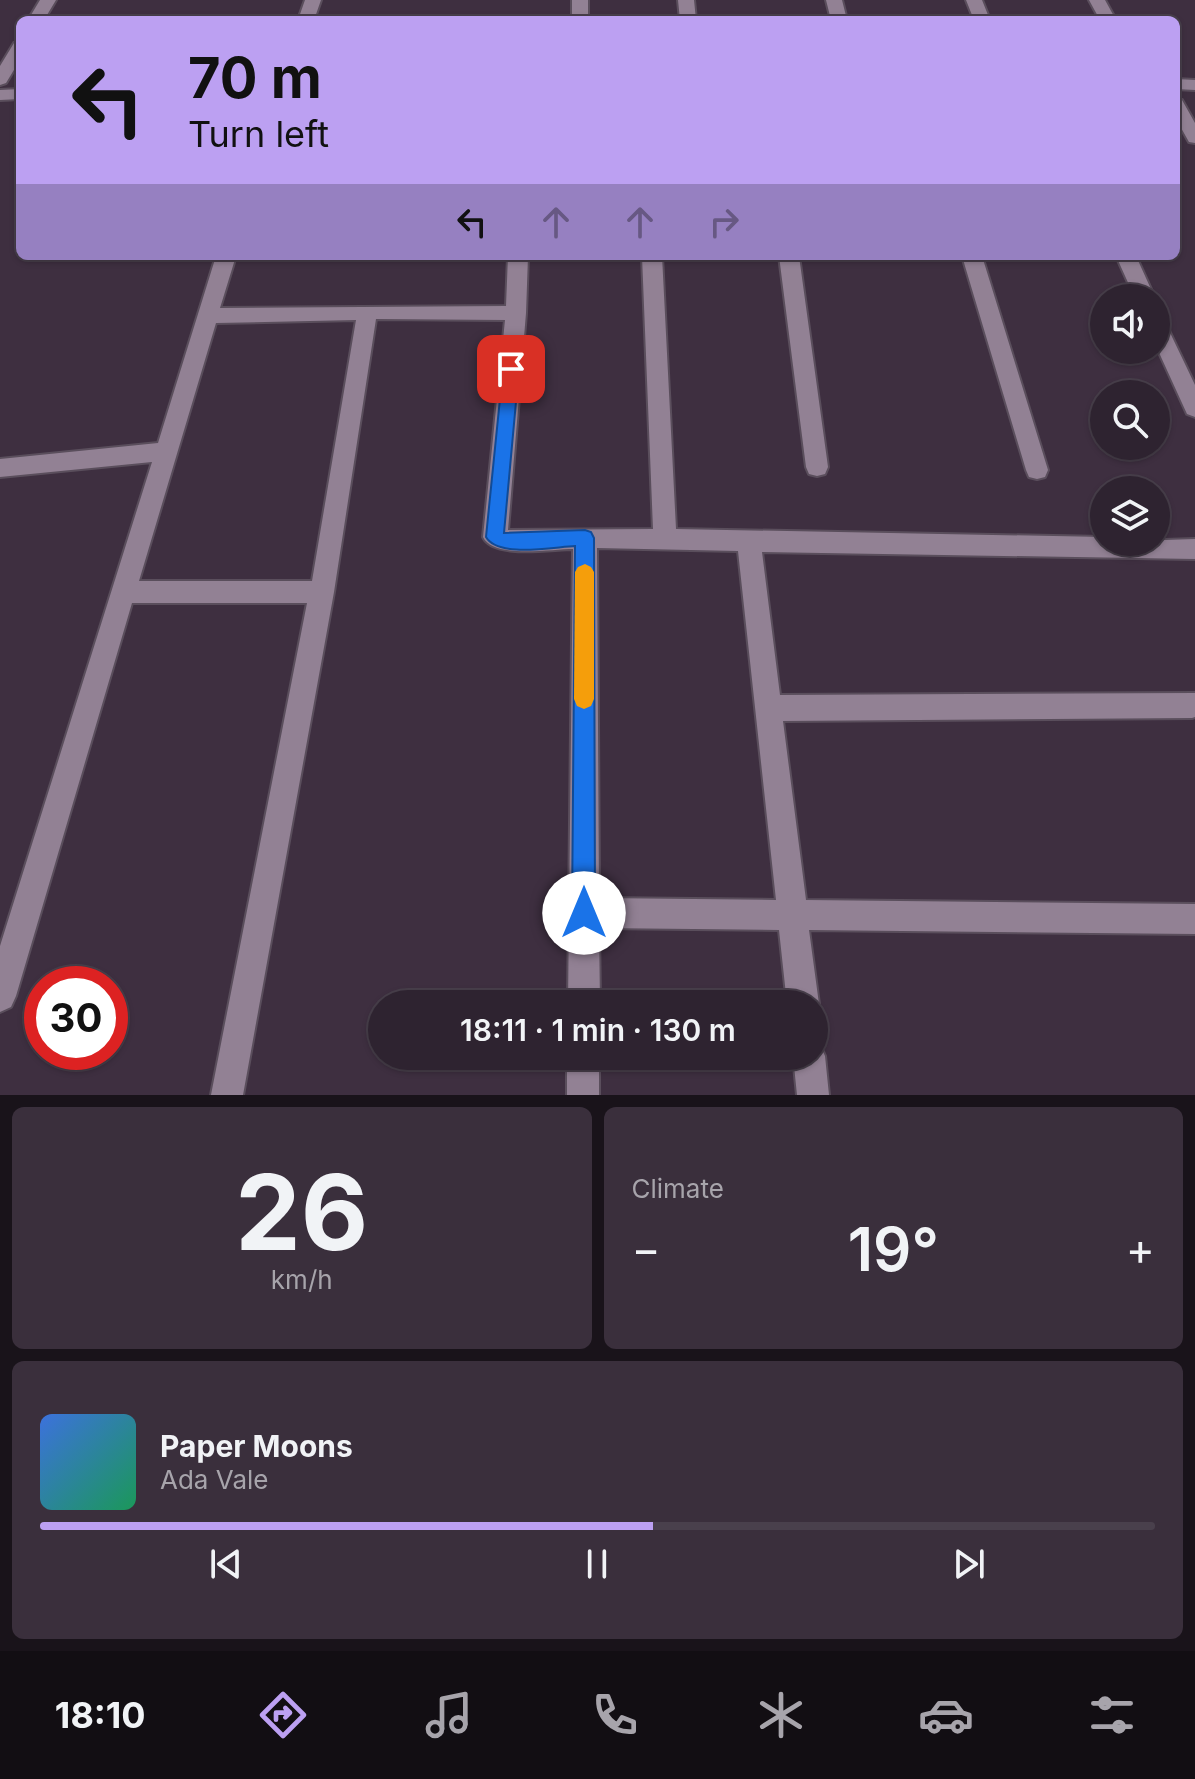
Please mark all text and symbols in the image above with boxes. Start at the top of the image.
text: 70 m [188,44,322,112]
icon: left [56,48,160,152]
text: Turn left [188,112,329,156]
icon: left [450,200,494,244]
icon: ahead [534,200,578,244]
icon: ahead [618,200,662,244]
icon: right [702,200,746,244]
map controls [1090,284,1170,556]
button: sound [1090,284,1170,364]
pin [477,335,545,403]
icon: arrive [489,347,533,391]
button: search [1090,380,1170,460]
button: layers [1090,476,1170,556]
position arrow [542,871,626,955]
speed limit sign: 30 [24,966,128,1070]
text: 18:11 · 1 min · 130 m [460,1012,736,1048]
text: 26 [235,1149,368,1275]
text: Climate [632,1173,724,1204]
text: 19° [848,1213,939,1285]
text: − [632,1222,661,1276]
text: + [1126,1222,1155,1276]
text: km/h [271,1264,333,1295]
text: Paper Moons [160,1428,353,1464]
text: Ada Vale [160,1464,268,1495]
icon: previous [204,1542,248,1586]
icon: pause [575,1542,619,1586]
icon: next [947,1542,991,1586]
icon: directions [255,1687,311,1743]
icon: music [421,1687,477,1743]
icon: phone [587,1687,643,1743]
icon: climate [753,1687,809,1743]
icon: car [918,1687,974,1743]
icon: filters [1084,1687,1140,1743]
text: 18:10 [55,1693,146,1737]

